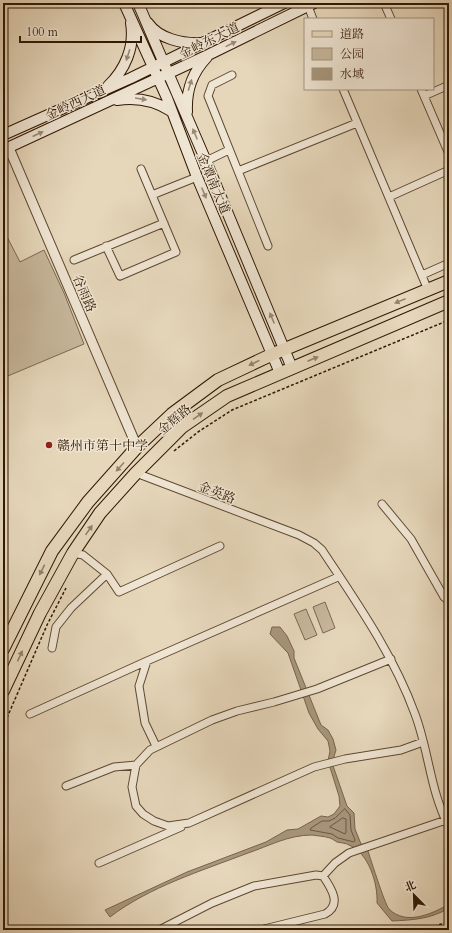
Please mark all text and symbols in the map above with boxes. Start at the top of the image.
scale bar [20,18,141,44]
legend [304,18,434,90]
street label: 金岭东大道 [176,19,243,63]
text: 100 m [26,24,59,40]
text: 道路 [340,26,364,42]
one-way arrow [225,41,237,47]
text: 公园 [340,46,364,62]
one-way arrow [125,50,131,62]
text: 水域 [340,66,364,82]
one-way arrow [187,79,193,91]
street label: 金岭西大道 [42,81,109,125]
one-way arrow [135,96,147,102]
one-way arrow [191,127,197,139]
one-way arrow [33,131,44,137]
street label: 金潭南大道 [192,150,234,217]
one-way arrow [201,187,207,199]
street label: 谷雨路 [68,272,100,315]
one-way arrow [394,299,406,305]
one-way arrow [269,313,275,324]
one-way arrow [308,355,320,361]
one-way arrow [249,359,260,366]
street label: 金辉路 [154,400,195,439]
one-way arrow [192,412,203,420]
place label: 赣州市第十中学 [57,437,148,455]
marker: 赣州市第十中学 [44,440,54,450]
one-way arrow [115,462,124,472]
street label: 金英路 [195,478,238,508]
one-way arrow [85,525,93,535]
one-way arrow [39,565,45,576]
one-way arrow [17,650,23,662]
north arrow [394,875,434,915]
text: 北 [402,877,418,895]

